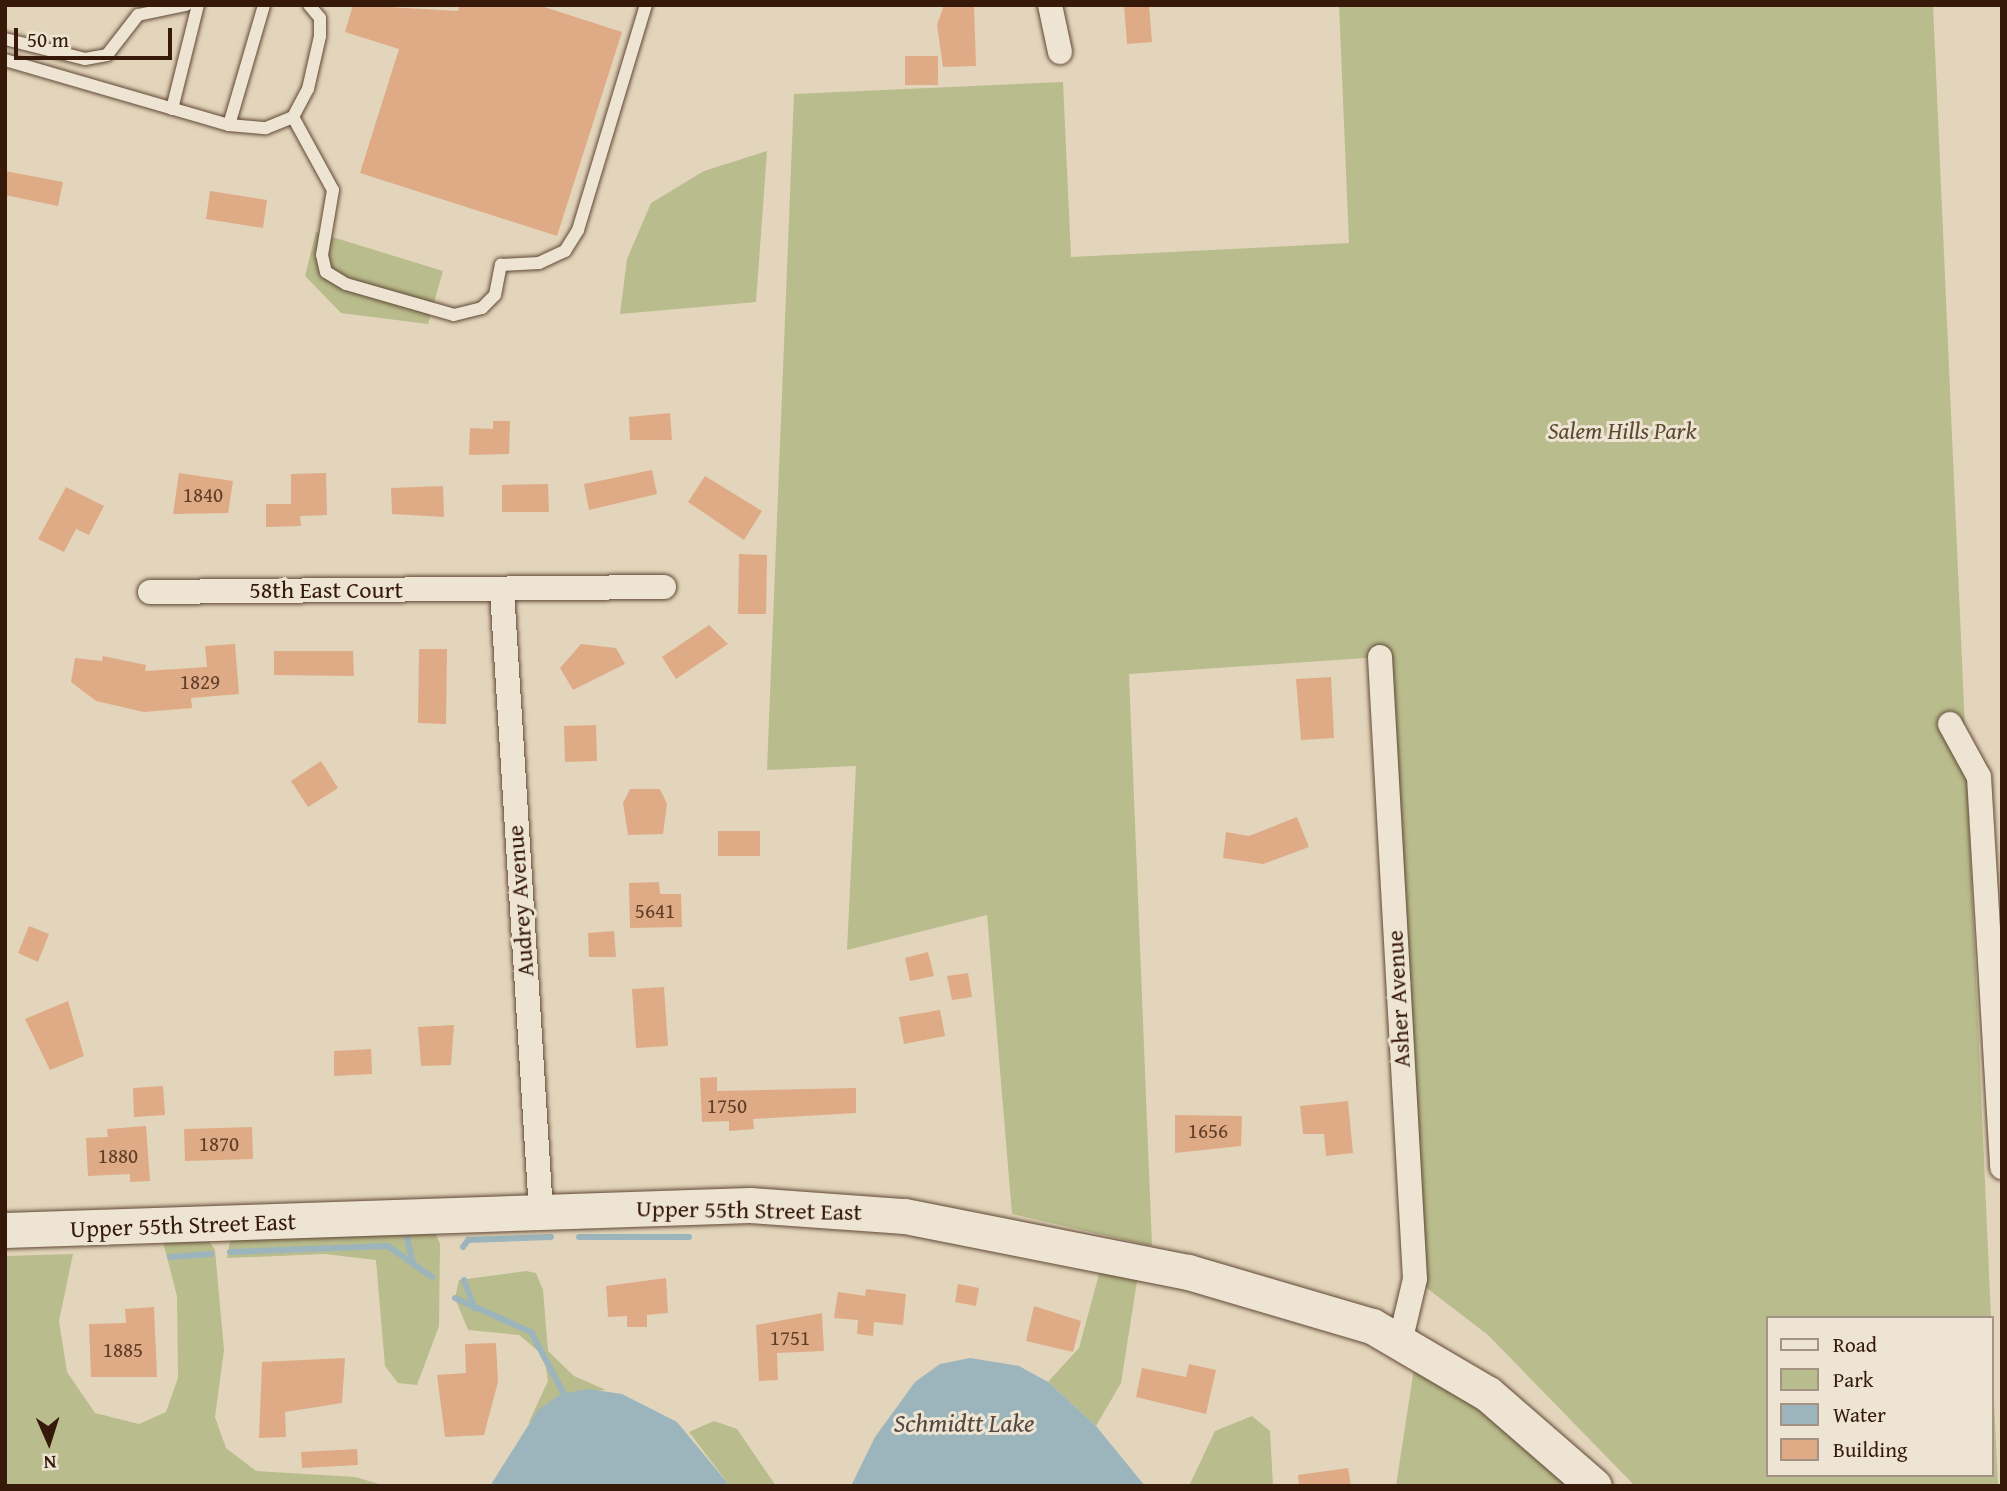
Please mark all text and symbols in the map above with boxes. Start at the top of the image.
scale bar [18,14,175,58]
text: 50 m [27,24,69,55]
park label: Salem Hills Park [1548,417,1696,445]
house number: 1840 [183,482,223,508]
street label: 58th East Court [249,576,403,604]
house number: 1829 [180,669,220,695]
street label: Audrey Avenue [500,824,540,978]
house number: 5641 [635,898,675,924]
street label: Asher Avenue [1380,929,1416,1069]
house number: 1750 [707,1093,747,1119]
house number: 1656 [1188,1118,1228,1144]
house number: 1870 [199,1131,239,1157]
house number: 1880 [98,1143,138,1169]
street label: Upper 55th Street East [636,1194,862,1226]
street label: Upper 55th Street East [70,1207,296,1243]
legend [1766,1316,1993,1477]
house number: 1751 [770,1325,810,1351]
text: Road [1833,1329,1877,1360]
house number: 1885 [103,1337,143,1363]
text: Park [1833,1364,1874,1395]
text: Water [1833,1399,1886,1430]
north arrow [14,1407,84,1477]
water label: Schmidtt Lake [893,1407,1035,1439]
text: Building [1833,1434,1907,1465]
text: N [43,1449,57,1477]

